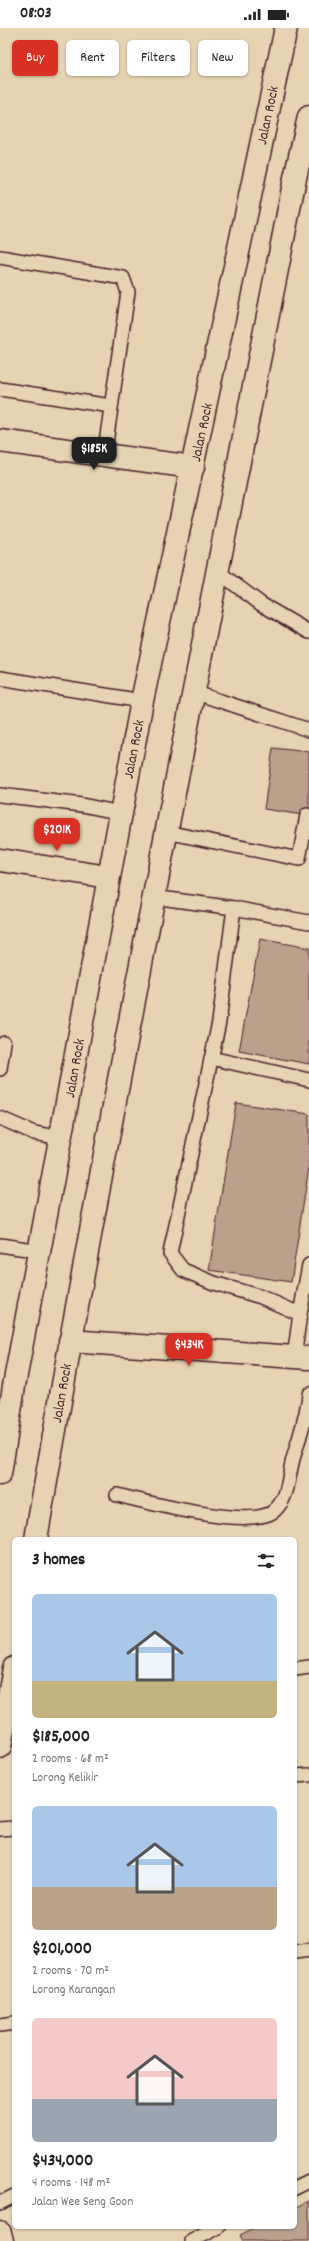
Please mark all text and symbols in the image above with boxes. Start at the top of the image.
text: 08:03 [20,3,52,25]
chip: Buy [12,40,58,76]
chip: Rent [66,40,119,76]
chip: Filters [127,40,190,76]
chip: New [198,40,248,76]
street label: Jalan Rock [252,84,286,147]
street label: Jalan Rock [186,401,220,464]
pin: $185K [66,437,122,471]
text: $185K [81,440,107,459]
street label: Jalan Rock [118,718,151,781]
pin: $201K [29,818,85,852]
text: $201K [43,821,71,840]
street label: Jalan Rock [60,1037,92,1100]
pin: $434K [161,1333,217,1367]
text: $434K [174,1336,204,1355]
street label: Jalan Rock [47,1362,79,1425]
text: 3 homes [32,1549,85,1573]
icon: filters [255,1550,277,1572]
icon: home [119,1620,191,1692]
text: $185,000 [32,1726,90,1750]
text: 2 rooms · 68 m² [32,1750,109,1769]
text: Lorong Kelikir [32,1769,98,1788]
icon: home [119,1832,191,1904]
text: $201,000 [32,1938,92,1962]
text: 2 rooms · 70 m² [32,1962,109,1981]
text: Lorong Karangan [32,1981,115,2000]
icon: home [119,2044,191,2116]
text: $434,000 [32,2150,93,2174]
text: 4 rooms · 148 m² [32,2174,110,2193]
text: Jalan Wee Seng Goon [32,2193,133,2212]

